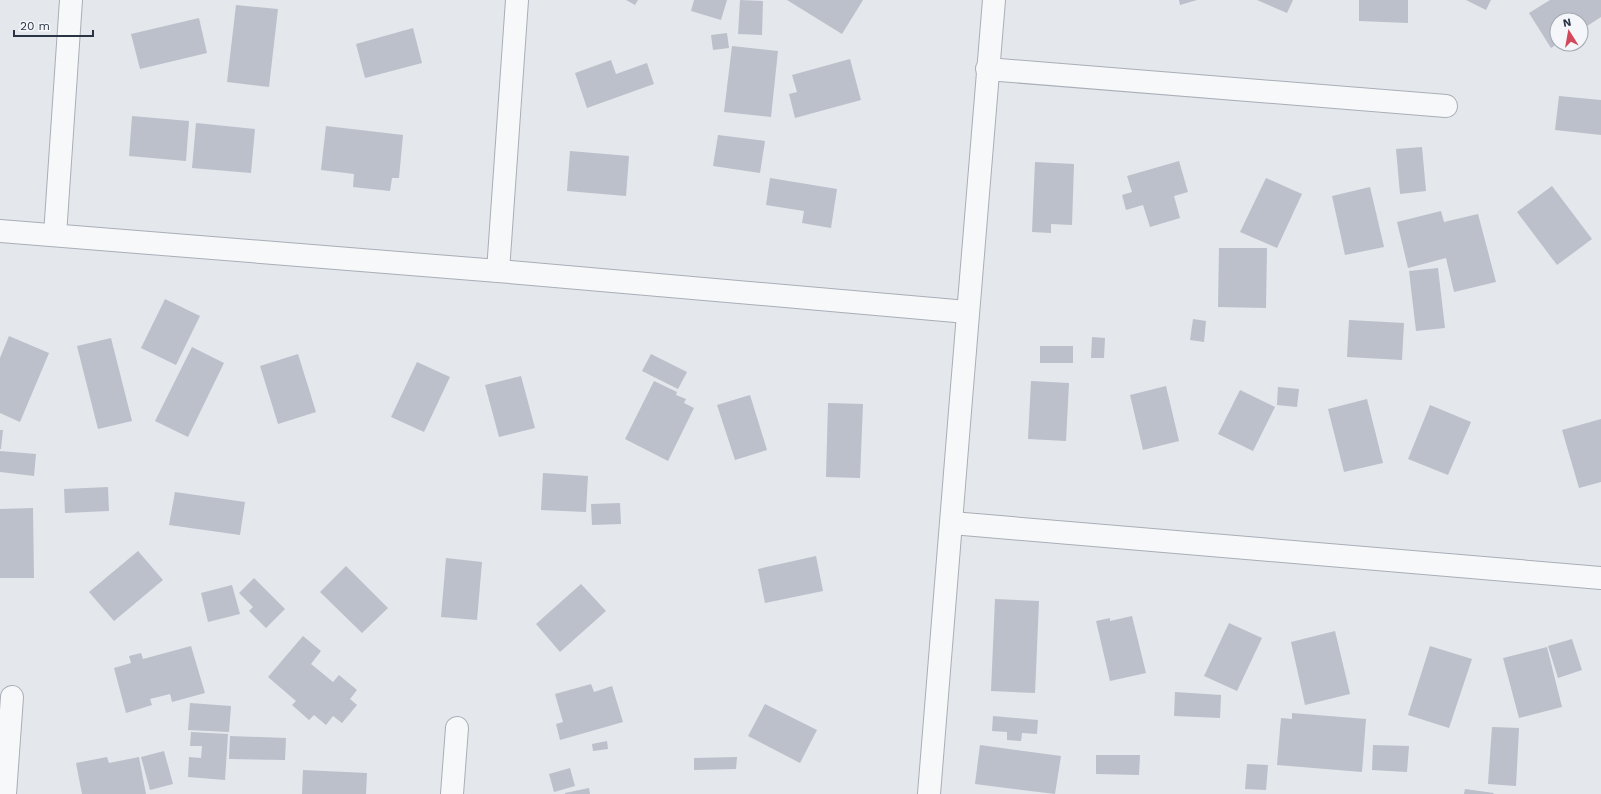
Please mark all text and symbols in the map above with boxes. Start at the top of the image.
scale bar [14,12,93,38]
north arrow [1549,12,1589,52]
text: N [1562,16,1572,30]
text: 20 m [20,19,50,33]

